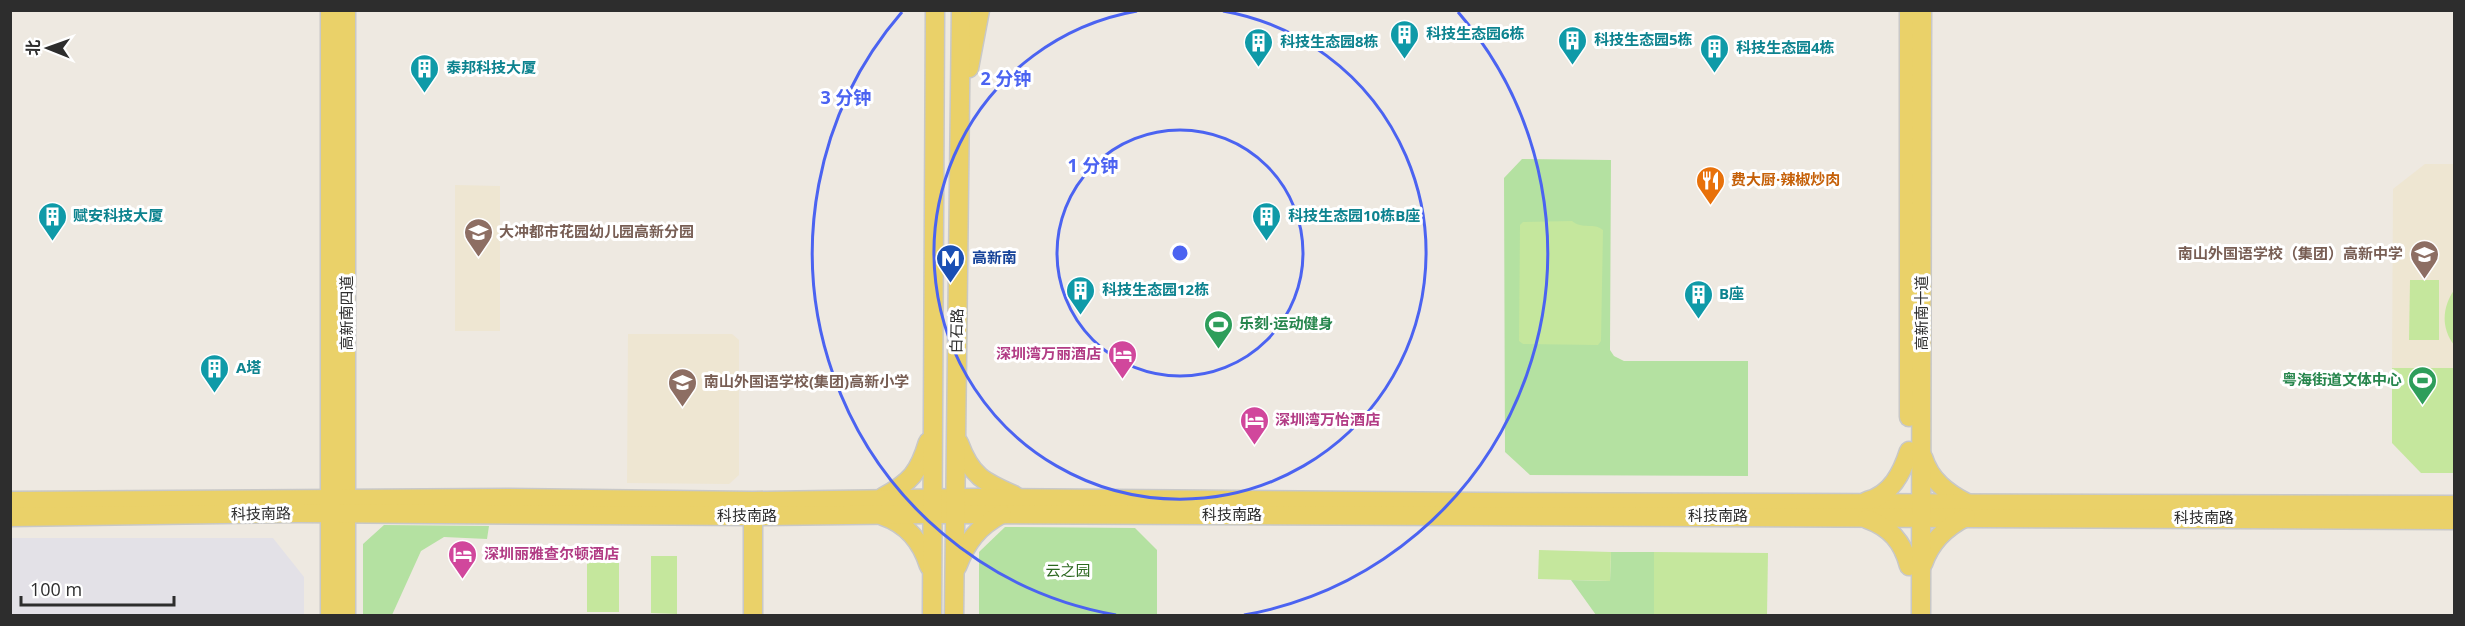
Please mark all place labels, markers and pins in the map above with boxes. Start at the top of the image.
building icon: 科技生态园6栋 [1389,18,1421,60]
place label: 科技生态园6栋 [1426,23,1525,43]
building icon: 科技生态园5栋 [1557,24,1589,66]
building icon: 科技生态园8栋 [1243,26,1275,68]
place label: 科技生态园5栋 [1594,29,1693,49]
place label: 科技生态园8栋 [1280,31,1379,51]
building icon: 科技生态园4栋 [1699,32,1731,74]
place label: 科技生态园4栋 [1736,37,1835,57]
building icon: 泰邦科技大厦 [409,52,441,94]
place label: 泰邦科技大厦 [446,57,536,77]
restaurant icon: 费大厨·辣椒炒肉 [1694,164,1726,206]
place label: 费大厨·辣椒炒肉 [1731,169,1840,189]
building icon: 赋安科技大厦 [36,200,68,242]
building icon: 科技生态园10栋B座 [1251,200,1283,242]
place label: 赋安科技大厦 [73,205,163,225]
place label: 科技生态园10栋B座 [1288,205,1420,225]
school or university icon: 大冲都市花园幼儿园高新分园 [462,216,494,258]
place label: 大冲都市花园幼儿园高新分园 [499,221,694,241]
school or university icon: 南山外国语学校（集团）高新中学 [2408,238,2440,280]
metro station icon: 高新南 [935,242,967,284]
centre of rings [1170,243,1190,263]
place label: 南山外国语学校（集团）高新中学 [2178,243,2403,263]
place label: 高新南 [972,247,1017,267]
building icon: 科技生态园12栋 [1065,274,1097,316]
building icon: B座 [1682,278,1714,320]
place label: 科技生态园12栋 [1102,279,1209,299]
place label: B座 [1719,283,1744,303]
sports icon: 乐刻·运动健身 [1202,308,1234,350]
place label: 乐刻·运动健身 [1239,313,1333,333]
hotel icon: 深圳湾万丽酒店 [1106,338,1138,380]
place label: 深圳湾万丽酒店 [996,343,1101,363]
building icon: A塔 [199,352,231,394]
place label: A塔 [236,357,261,377]
sports icon: 粤海街道文体中心 [2407,364,2439,406]
school or university icon: 南山外国语学校(集团)高新小学 [667,366,699,408]
place label: 粤海街道文体中心 [2282,369,2402,389]
place label: 南山外国语学校(集团)高新小学 [704,371,909,391]
hotel icon: 深圳湾万怡酒店 [1238,404,1270,446]
place label: 深圳湾万怡酒店 [1275,409,1380,429]
hotel icon: 深圳丽雅查尔顿酒店 [447,538,479,580]
place label: 深圳丽雅查尔顿酒店 [484,543,619,563]

